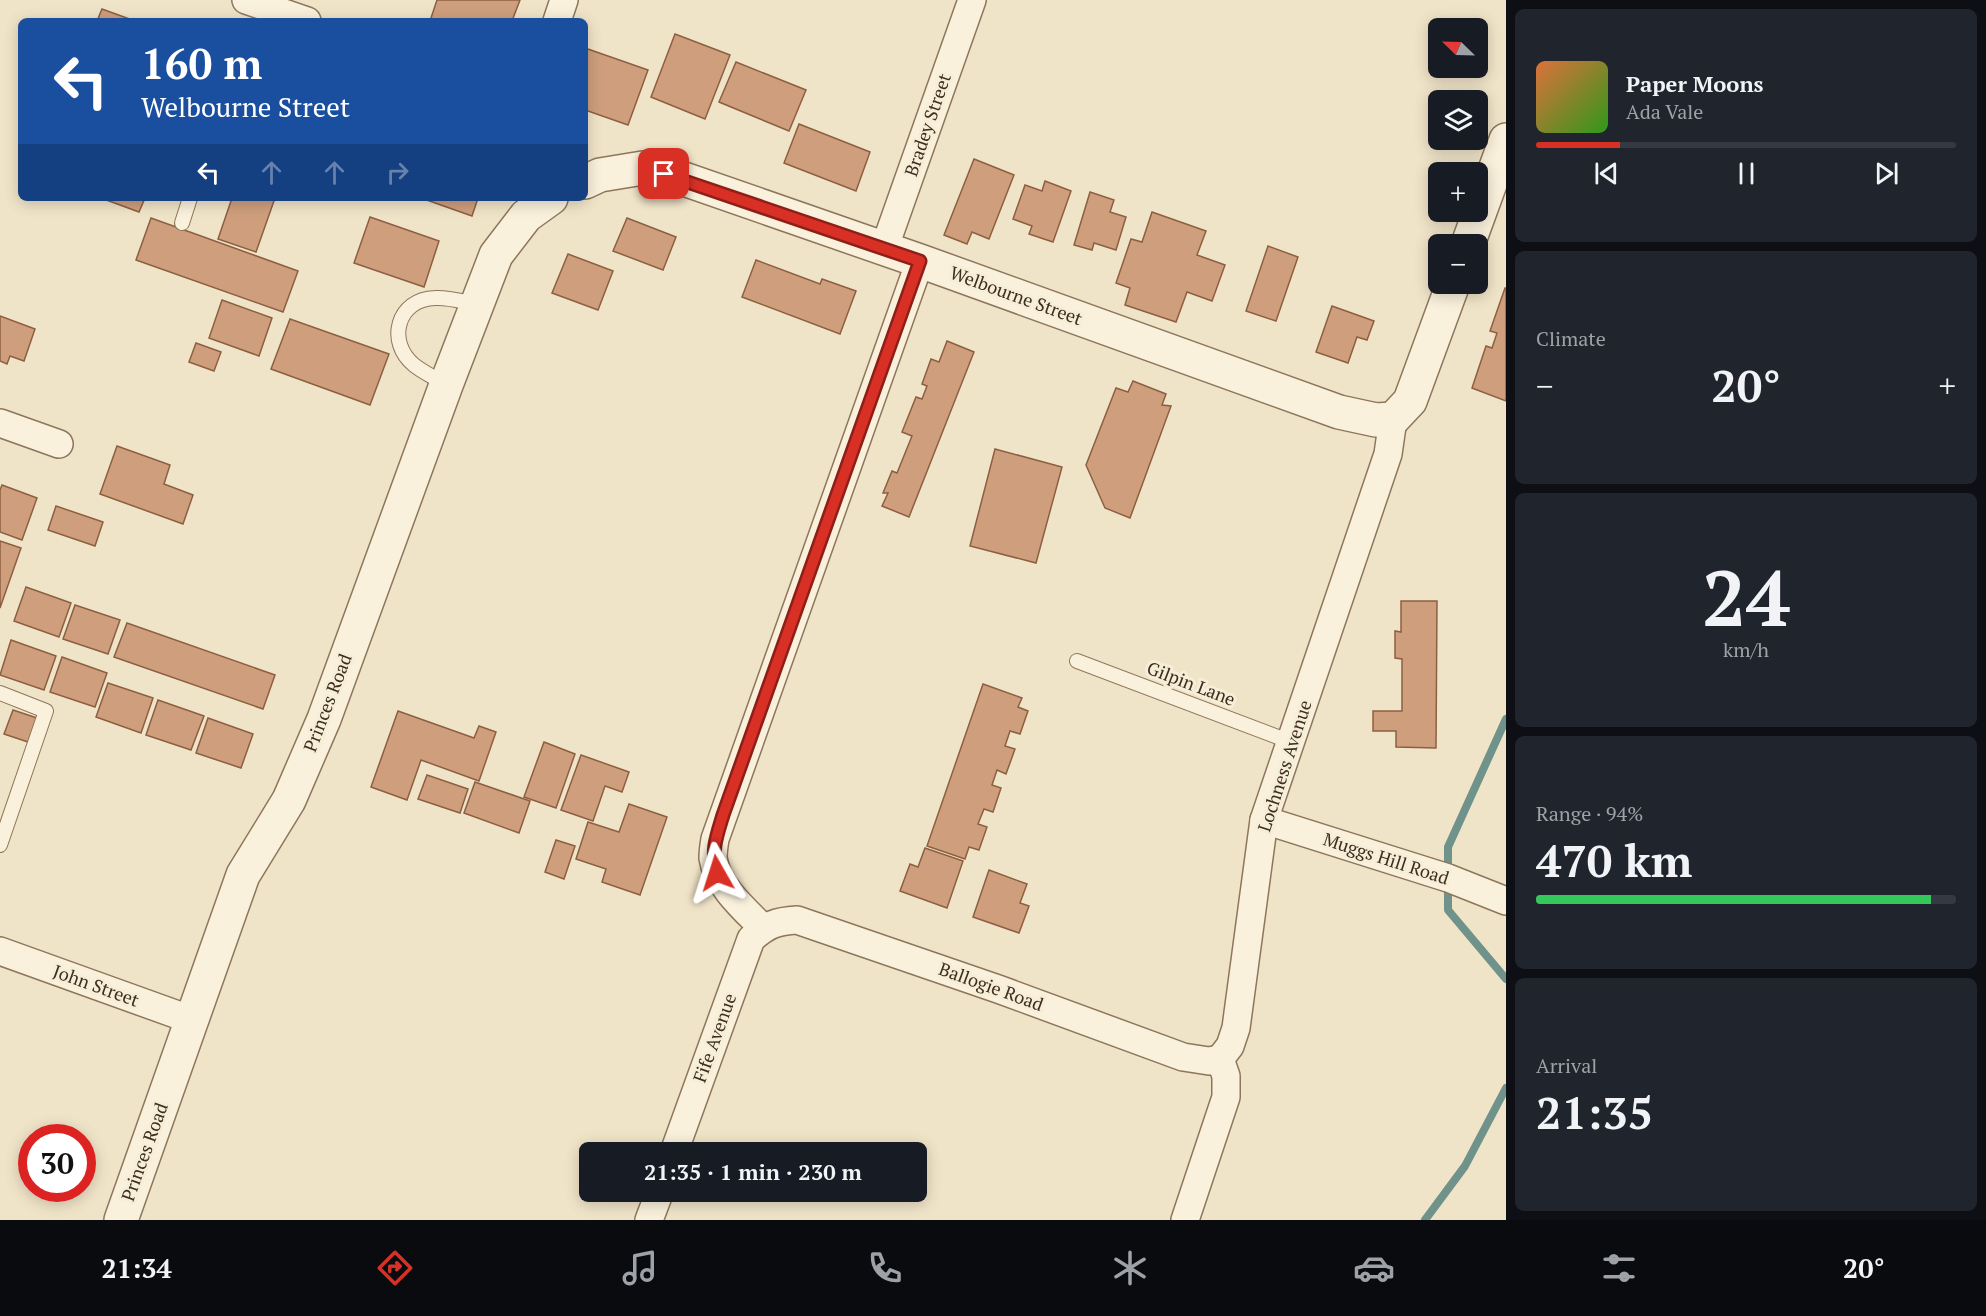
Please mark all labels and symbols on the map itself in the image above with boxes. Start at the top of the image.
north arrow [1428,18,1488,78]
street label: Bradey Street [898,70,956,179]
pin [638,148,689,199]
street label: Welbourne Street [947,260,1086,330]
street label: Princes Road [297,650,357,755]
street label: Gilpin Lane [1144,655,1239,711]
street label: Lochness Avenue [1251,697,1317,835]
street label: Muggs Hill Road [1320,826,1452,890]
position arrow [685,841,749,905]
street label: Ballogie Road [936,956,1047,1016]
street label: John Street [50,958,143,1012]
street label: Fife Avenue [687,990,741,1085]
street label: Princes Road [115,1099,173,1204]
speed limit sign: 30 [18,1124,96,1202]

